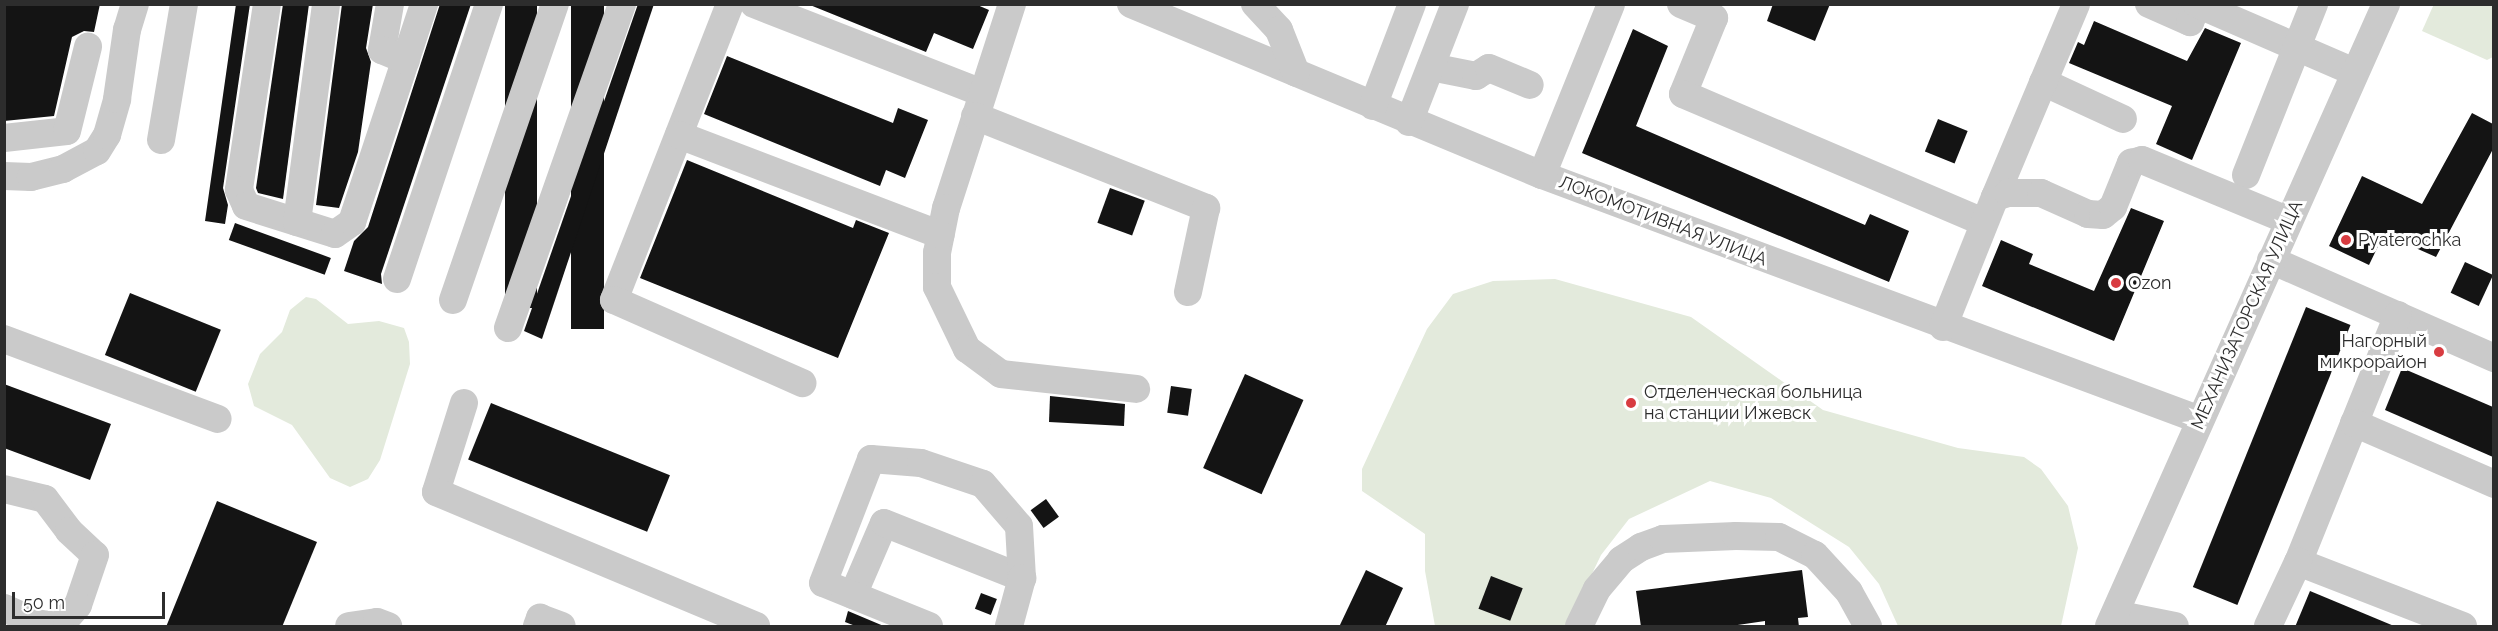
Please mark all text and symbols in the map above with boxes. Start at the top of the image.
street label: ЛОКОМОТИВНАЯ УЛИЦА [1556,171,1770,271]
street label: МЕХАНИЗАТОРСКАЯ УЛИЦА [2187,197,2307,433]
place label: Pyaterochka [2358,229,2461,251]
marker: Pyaterochka [2339,233,2353,247]
place label: Ozon [2128,272,2171,294]
marker: Ozon [2109,276,2123,290]
place label: Нагорный микрорайон [2320,331,2427,374]
marker: Нагорный микрорайон [2432,345,2446,359]
place label: Отделенческая больница на станции Ижевск [1644,382,1862,424]
marker: Отделенческая больница на станции Ижевск [1622,394,1640,412]
scale bar [15,580,168,618]
text: 50 m [23,592,65,613]

